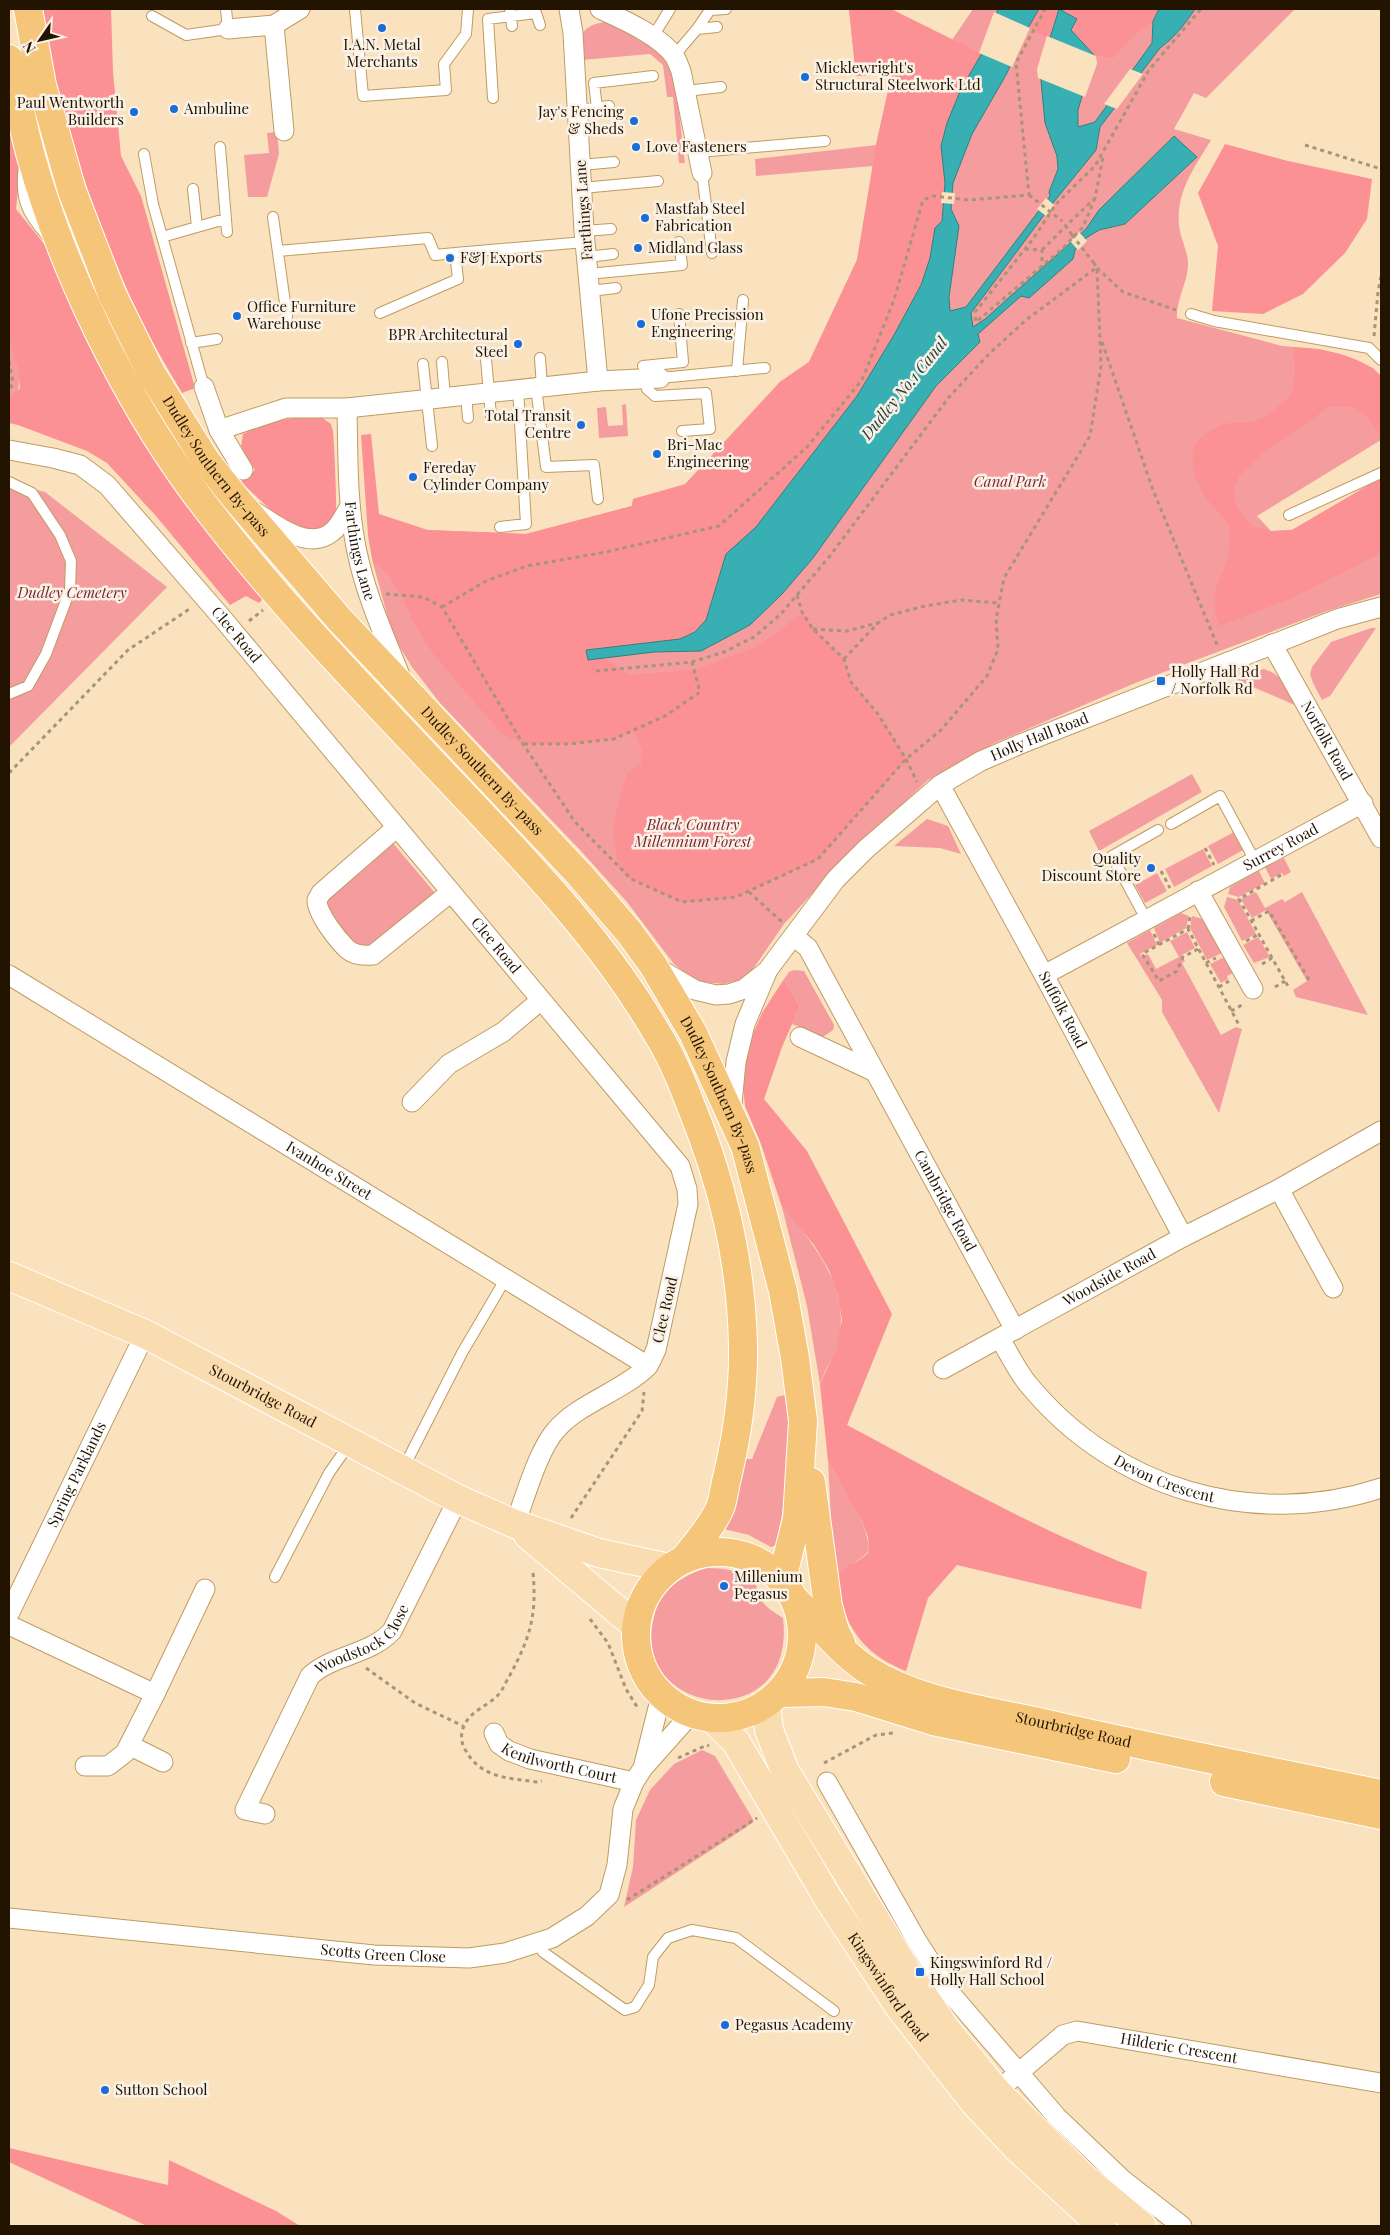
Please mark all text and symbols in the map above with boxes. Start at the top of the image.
north arrow [15,15,65,65]
marker: I.A.N. Metal Merchants [376,22,388,34]
place label: I.A.N. Metal Merchants [343,34,421,71]
text: N [18,38,40,57]
place label: Micklewright's Structural Steelwork Ltd [815,57,981,94]
marker: Micklewright's Structural Steelwork Ltd [799,71,811,83]
place label: Paul Wentworth Builders [17,92,124,129]
place label: Ambuline [183,98,249,118]
place label: Jay's Fencing & Sheds [537,101,624,138]
marker: Ambuline [168,103,180,115]
marker: Paul Wentworth Builders [128,106,140,118]
marker: Jay's Fencing & Sheds [628,115,640,127]
place label: Love Fasteners [646,136,747,156]
marker: Love Fasteners [630,141,642,153]
street label: Farthings Lane [570,159,596,261]
place label: Mastfab Steel Fabrication [655,198,745,235]
marker: Mastfab Steel Fabrication [639,212,651,224]
place label: Midland Glass [648,237,743,257]
marker: Midland Glass [632,242,644,254]
place label: F&J Exports [460,247,542,267]
marker: F&J Exports [444,252,456,264]
place label: Office Furniture Warehouse [246,296,356,333]
place label: Ufone Precission Engineering [651,304,764,341]
marker: Office Furniture Warehouse [231,310,243,322]
marker: Ufone Precission Engineering [635,318,647,330]
place label: BPR Architectural Steel [388,324,508,361]
water label: Dudley No.1 Canal [855,332,952,444]
marker: BPR Architectural Steel [512,338,524,350]
street label: Dudley Southern By-pass [159,391,275,541]
place label: Total Transit Centre [485,405,572,442]
marker: Total Transit Centre [575,419,587,431]
place label: Bri-Mac Engineering [667,434,749,471]
marker: Bri-Mac Engineering [651,448,663,460]
place label: Fereday Cylinder Company [423,457,549,494]
marker: Fereday Cylinder Company [407,471,419,483]
park label: Canal Park [974,471,1046,491]
street label: Farthings Lane [341,500,381,603]
park label: Dudley Cemetery [16,582,127,602]
street label: Clee Road [208,602,266,667]
place label: Holly Hall Rd / Norfolk Rd [1171,661,1259,698]
marker: Holly Hall Rd / Norfolk Rd [1155,675,1167,687]
street label: Norfolk Road [1297,697,1358,784]
street label: Dudley Southern By-pass [417,701,548,839]
street label: Holly Hall Road [987,707,1091,765]
park label: Black Country Millennium Forest [633,814,753,851]
street label: Surrey Road [1239,818,1322,875]
place label: Quality Discount Store [1041,848,1141,885]
marker: Quality Discount Store [1145,862,1157,874]
street label: Clee Road [467,913,526,977]
street label: Suffolk Road [1035,967,1092,1052]
street label: Dudley Southern By-pass [676,1012,763,1175]
street label: Ivanhoe Street [283,1136,377,1204]
street label: Cambridge Road [910,1146,982,1255]
street label: Woodside Road [1058,1243,1159,1311]
street label: Clee Road [647,1274,681,1345]
street label: Stourbridge Road [206,1359,321,1432]
street label: Spring Parklands [42,1418,110,1530]
street label: Devon Crescent [1111,1450,1217,1506]
place label: Millenium Pegasus [734,1566,804,1603]
marker: Millenium Pegasus [718,1580,730,1592]
street label: Woodstock Close [310,1601,413,1679]
street label: Stourbridge Road [1014,1706,1134,1752]
street label: Kenilworth Court [498,1738,620,1787]
street label: Kingswinford Road [844,1928,934,2045]
street label: Scotts Green Close [319,1939,446,1966]
place label: Kingswinford Rd / Holly Hall School [930,1952,1052,1989]
marker: Kingswinford Rd / Holly Hall School [914,1966,926,1978]
place label: Pegasus Academy [735,2014,853,2034]
marker: Pegasus Academy [719,2019,731,2031]
street label: Hilderic Crescent [1119,2028,1240,2067]
place label: Sutton School [115,2079,208,2099]
marker: Sutton School [99,2084,111,2096]

